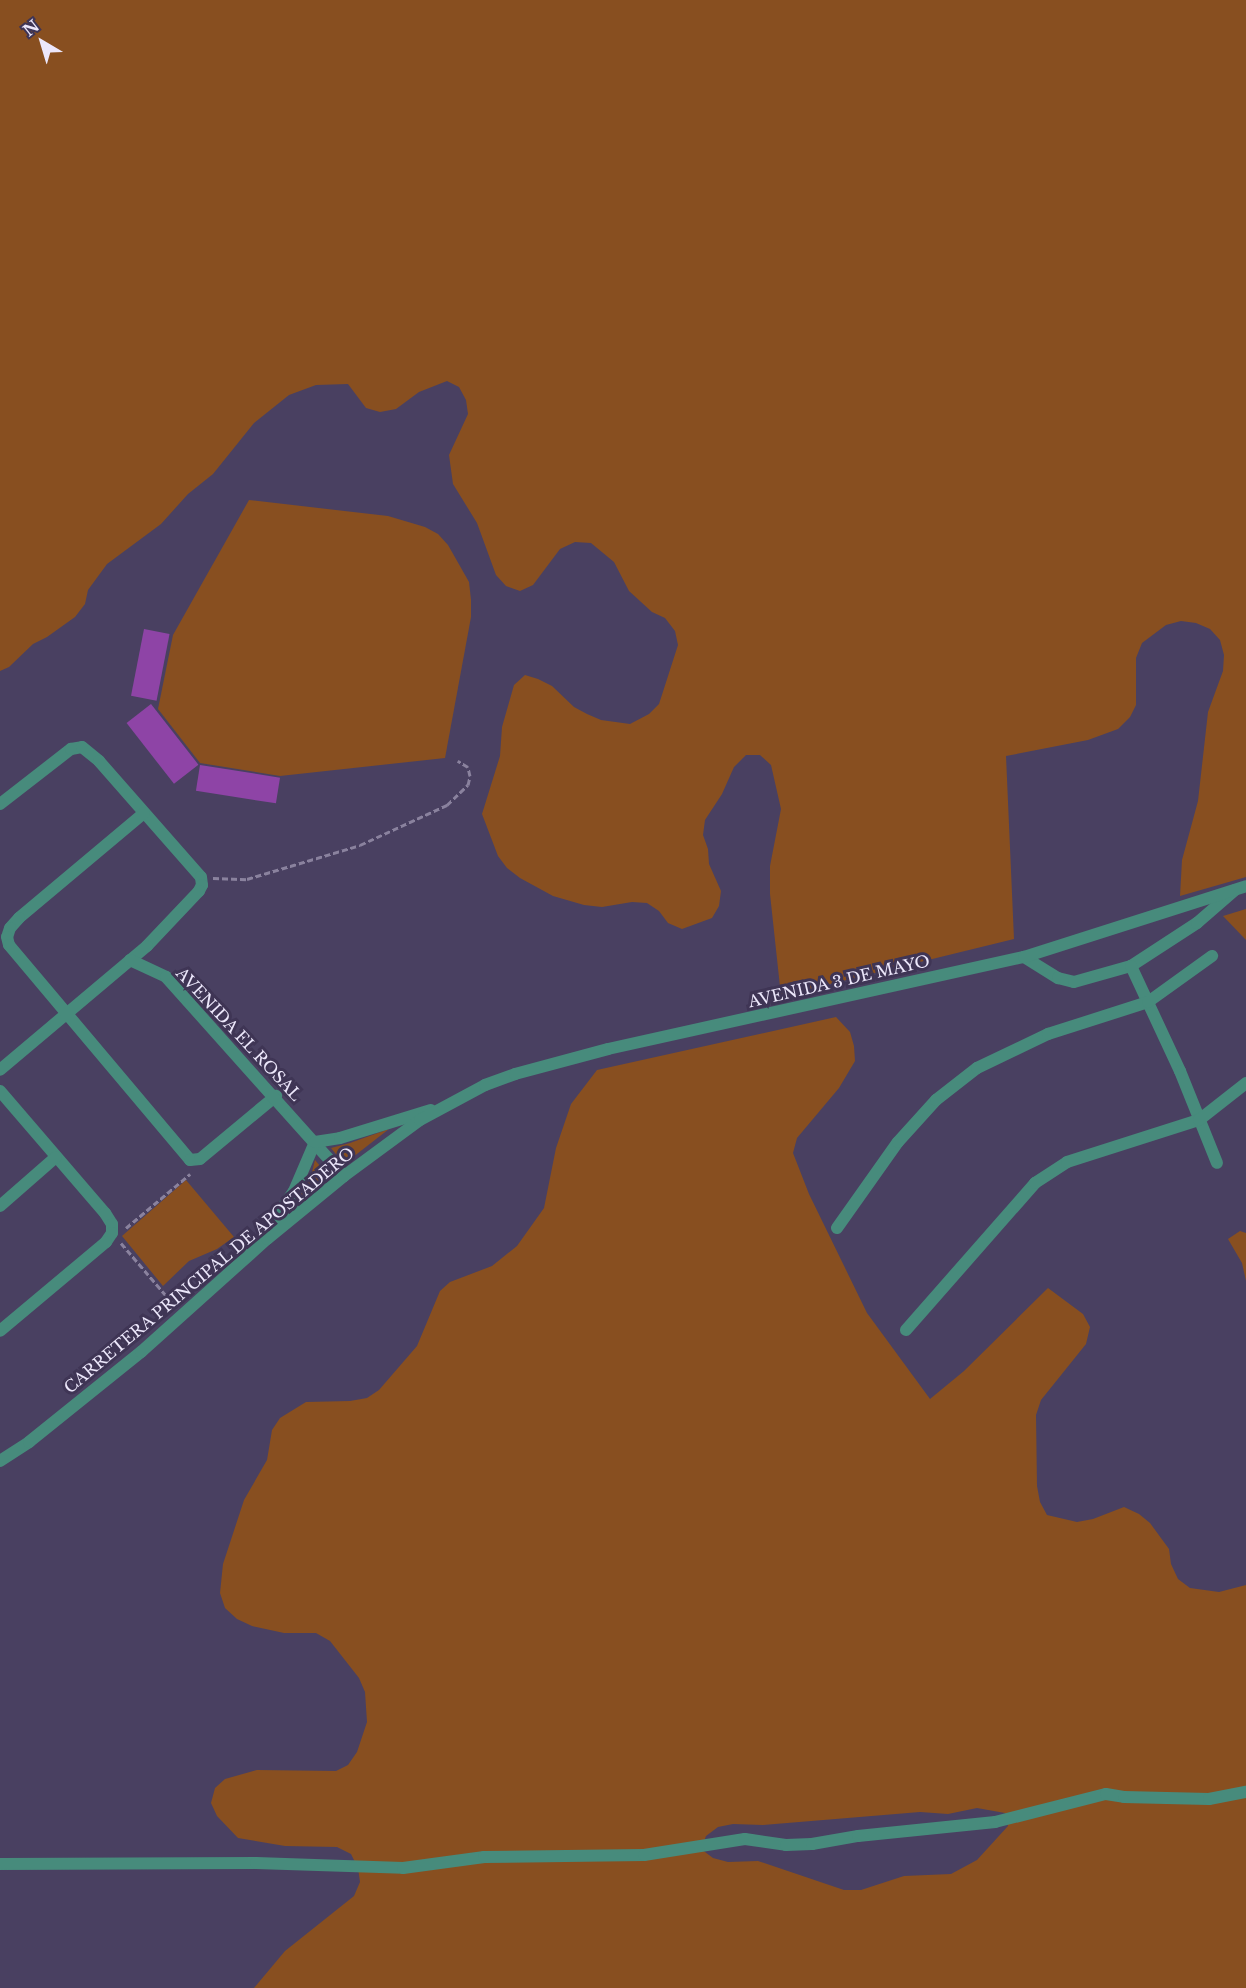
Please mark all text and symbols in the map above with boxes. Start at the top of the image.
north arrow [12,12,72,72]
text: N [19,15,43,40]
street label: AVENIDA 3 DE MAYO [746,951,932,1011]
street label: AVENIDA EL ROSAL [172,963,306,1105]
street label: CARRETERA PRINCIPAL DE APOSTADERO [59,1142,359,1398]

